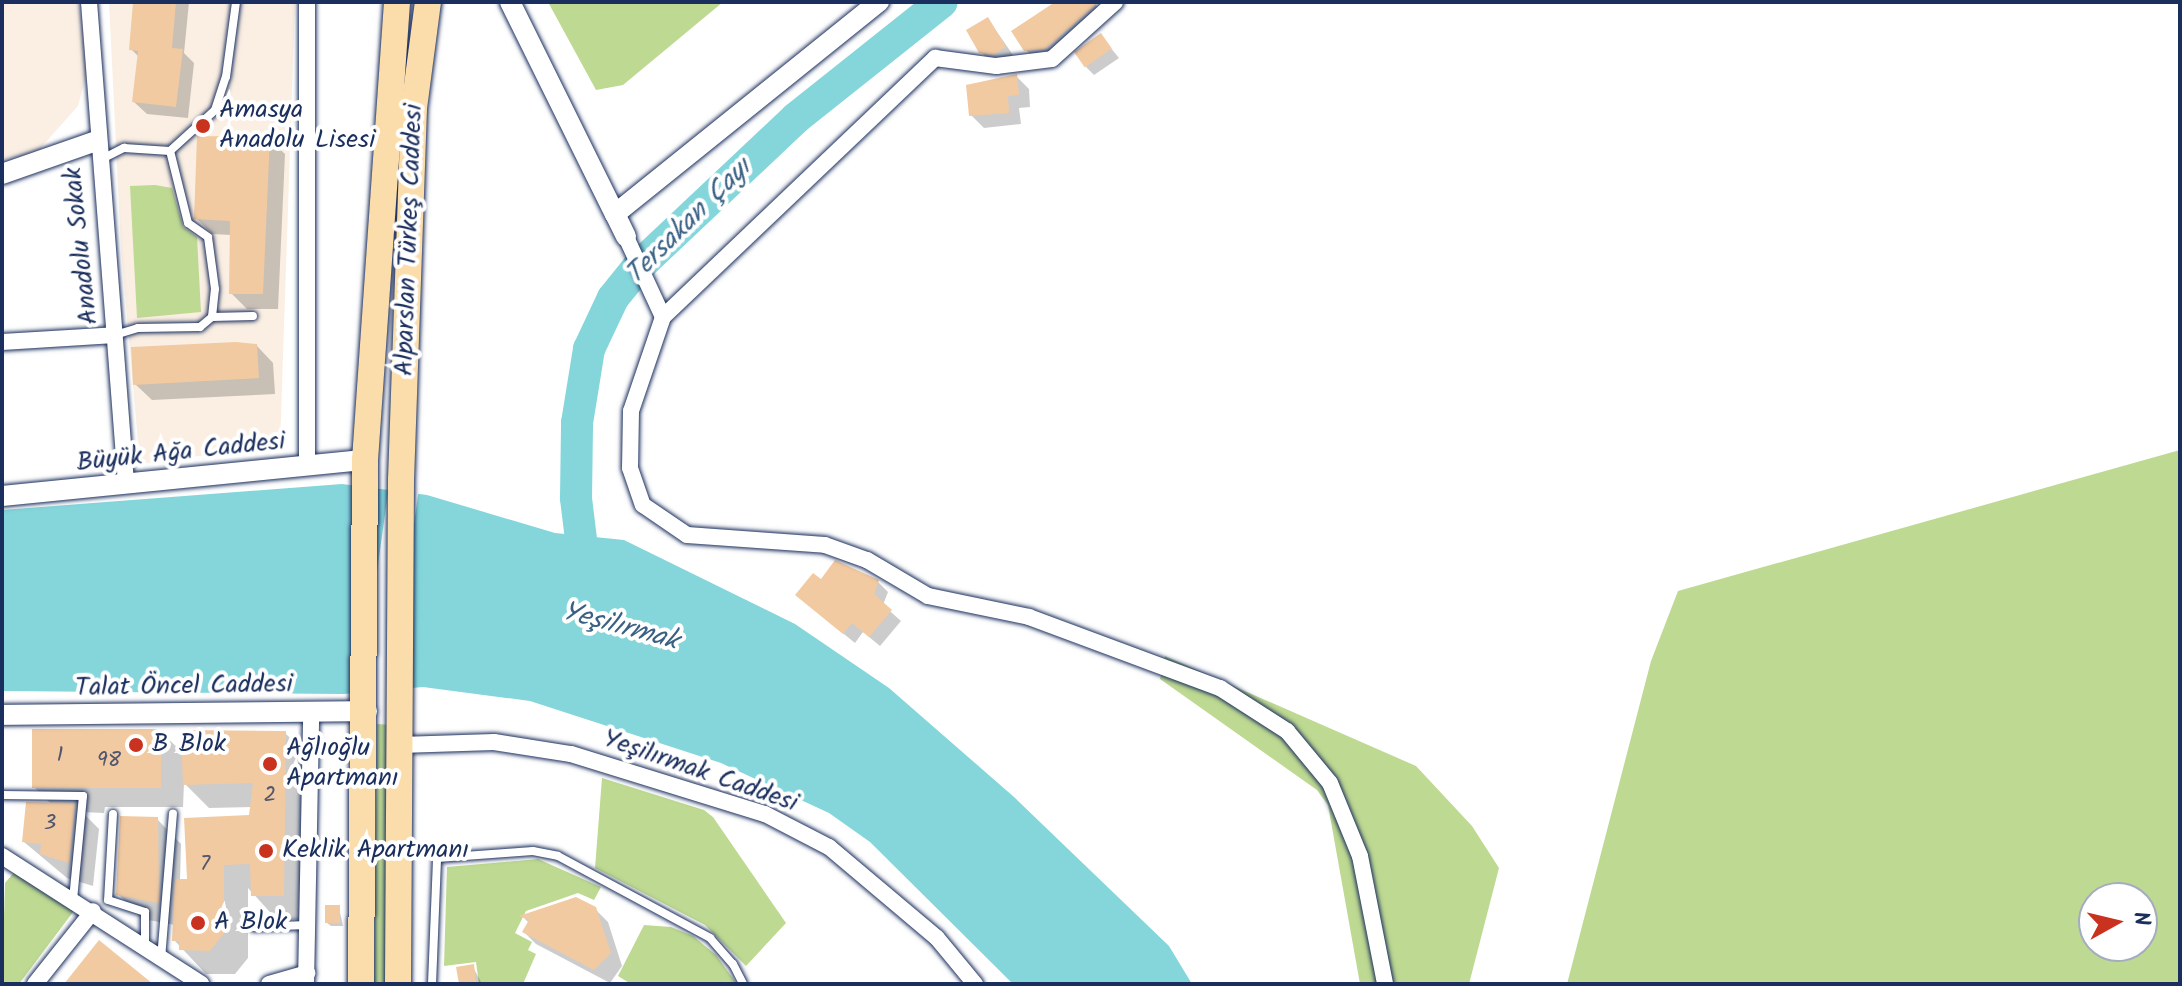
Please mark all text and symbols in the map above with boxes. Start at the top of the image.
place label: Amasya Anadolu Lisesi [219,95,375,156]
street label: Alparslan Türkeş Caddesi [390,103,430,377]
marker: Amasya Anadolu Lisesi [194,117,212,135]
water label: Tersakan Çayı [619,152,759,292]
street label: Anadolu Sokak [58,166,106,326]
street label: Büyük Ağa Caddesi [75,427,287,479]
water label: Yeşilırmak [558,595,682,659]
street label: Talat Öncel Caddesi [75,670,293,704]
street label: Yeşilırmak Caddesi [599,724,801,820]
place label: B Blok [152,729,226,761]
place label: Ağlıoğlu Apartmanı [286,733,399,794]
marker: B Blok [127,736,145,754]
house number: 1 [57,743,63,769]
house number: 98 [97,748,121,774]
marker: Ağlıoğlu Apartmanı [261,755,279,773]
house number: 2 [264,783,276,809]
house number: 3 [44,811,56,837]
place label: Keklik Apartmanı [282,835,469,867]
marker: Keklik Apartmanı [257,842,275,860]
house number: 7 [200,852,210,878]
north arrow [2078,882,2158,962]
place label: A Blok [214,907,287,939]
text: N [2122,910,2159,928]
marker: A Blok [189,914,207,932]

